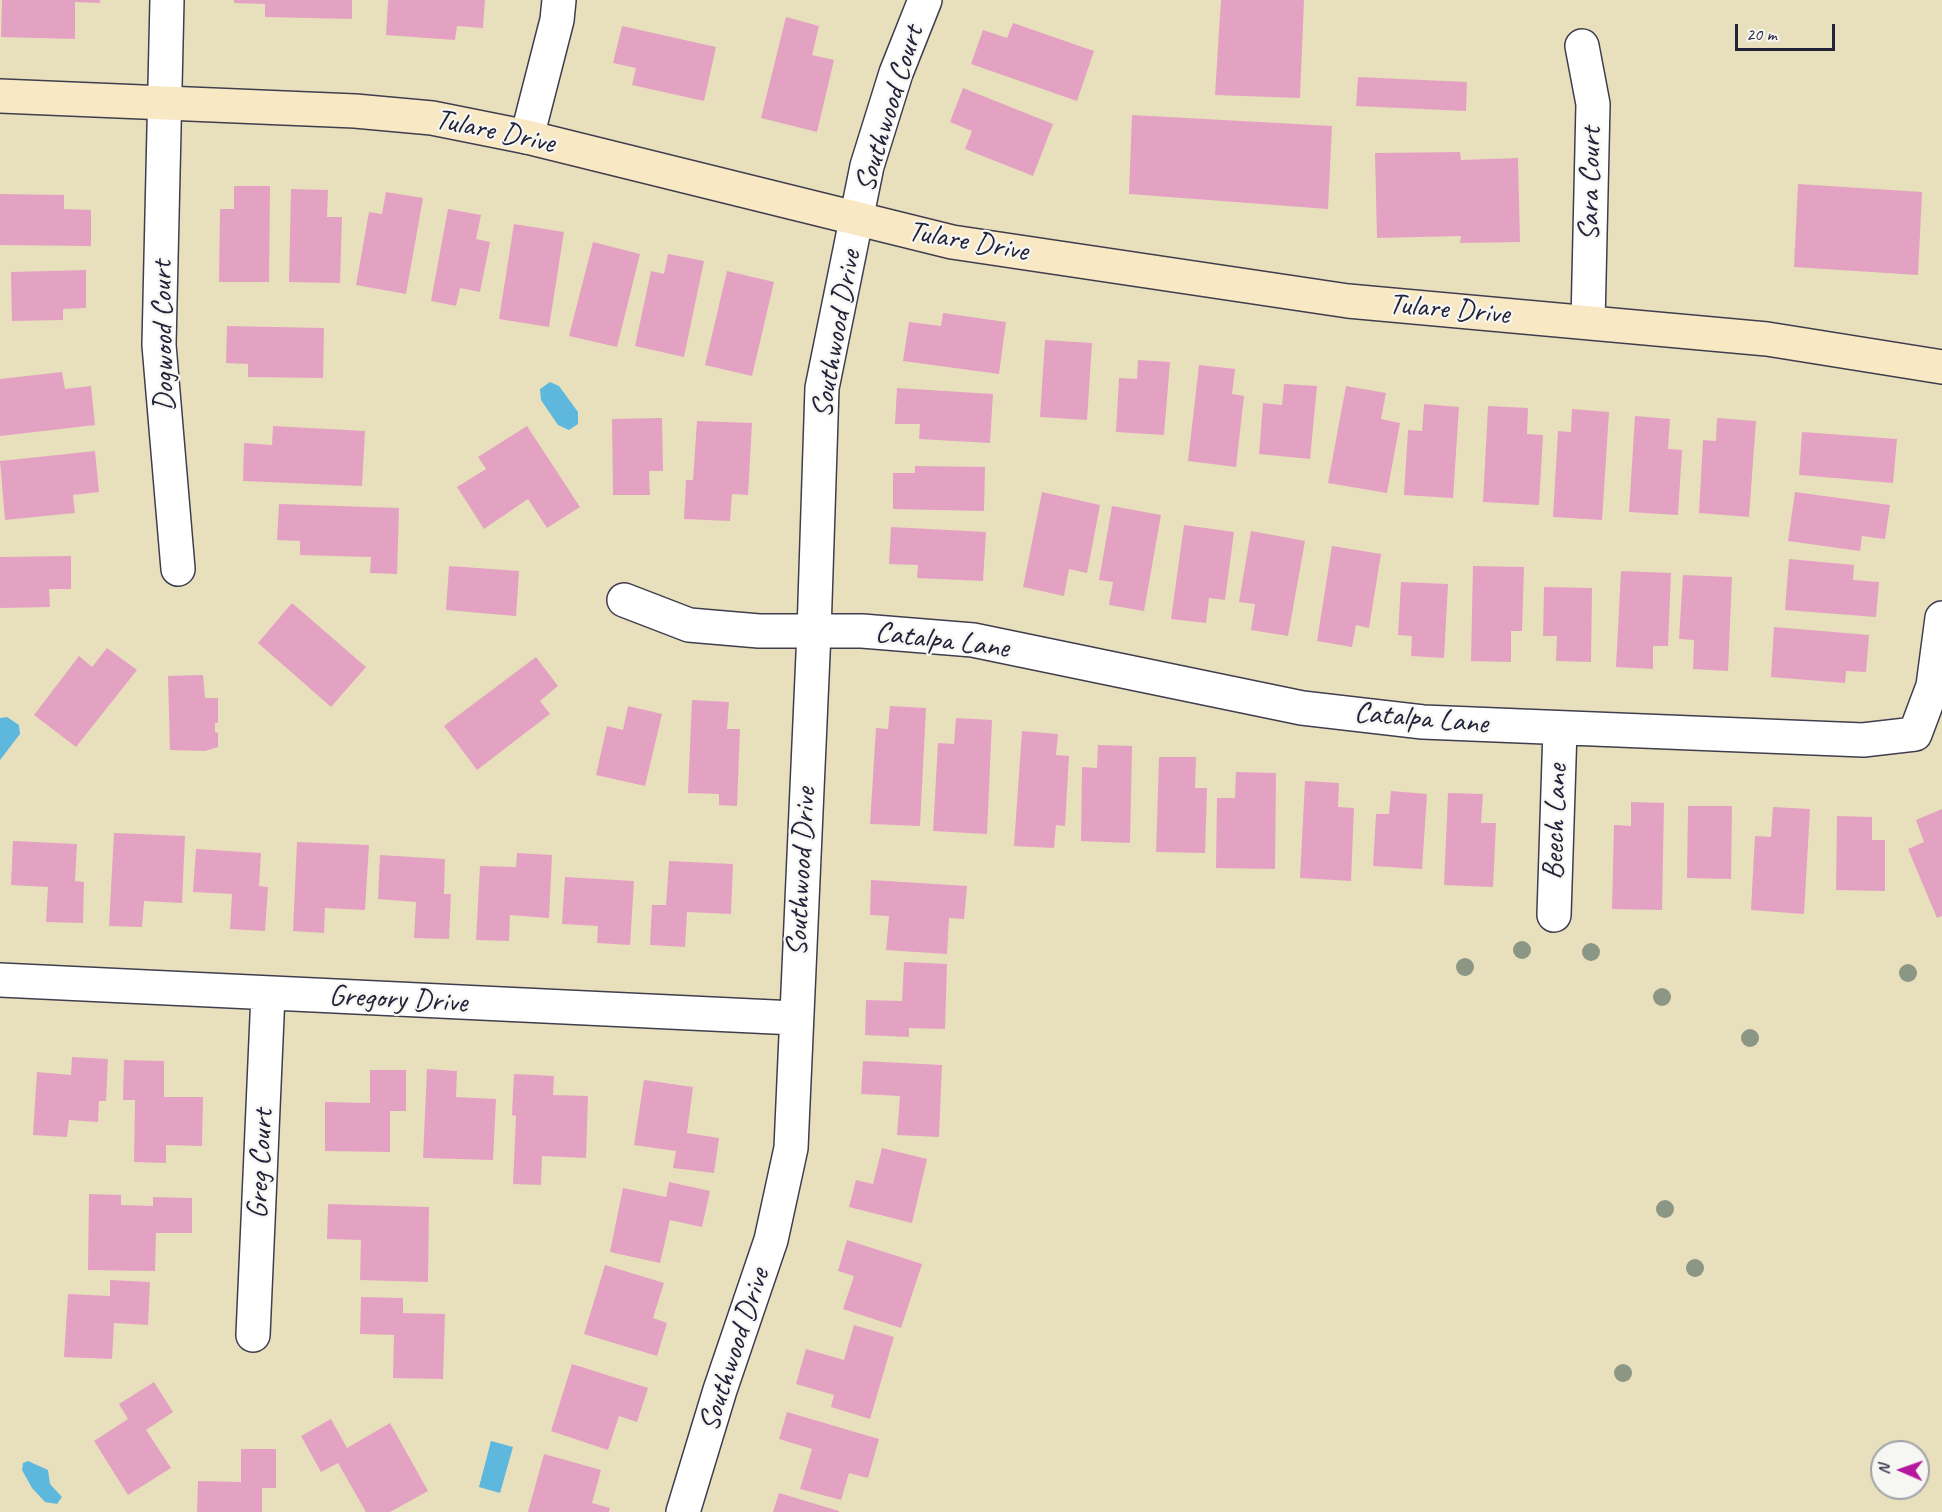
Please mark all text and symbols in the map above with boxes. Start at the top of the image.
scale bar [1738,12,1838,50]
street label: Southwood Court [848,22,932,196]
text: 20 m [1746,23,1777,45]
street label: Tulare Drive [432,102,558,162]
street label: Sara Court [1572,127,1610,241]
street label: Tulare Drive [905,214,1031,270]
street label: Southwood Drive [805,248,869,420]
street label: Dogwood Court [145,260,183,412]
street label: Tulare Drive [1387,287,1511,333]
street label: Catalpa Lane [873,615,1011,667]
street label: Catalpa Lane [1353,695,1489,743]
street label: Beech Lane [1536,764,1576,880]
street label: Southwood Drive [780,787,824,957]
street label: Gregory Drive [328,978,468,1022]
street label: Greg Court [240,1108,282,1220]
street label: Southwood Drive [692,1264,778,1436]
north arrow [1870,1440,1930,1500]
text: N [1874,1464,1894,1475]

